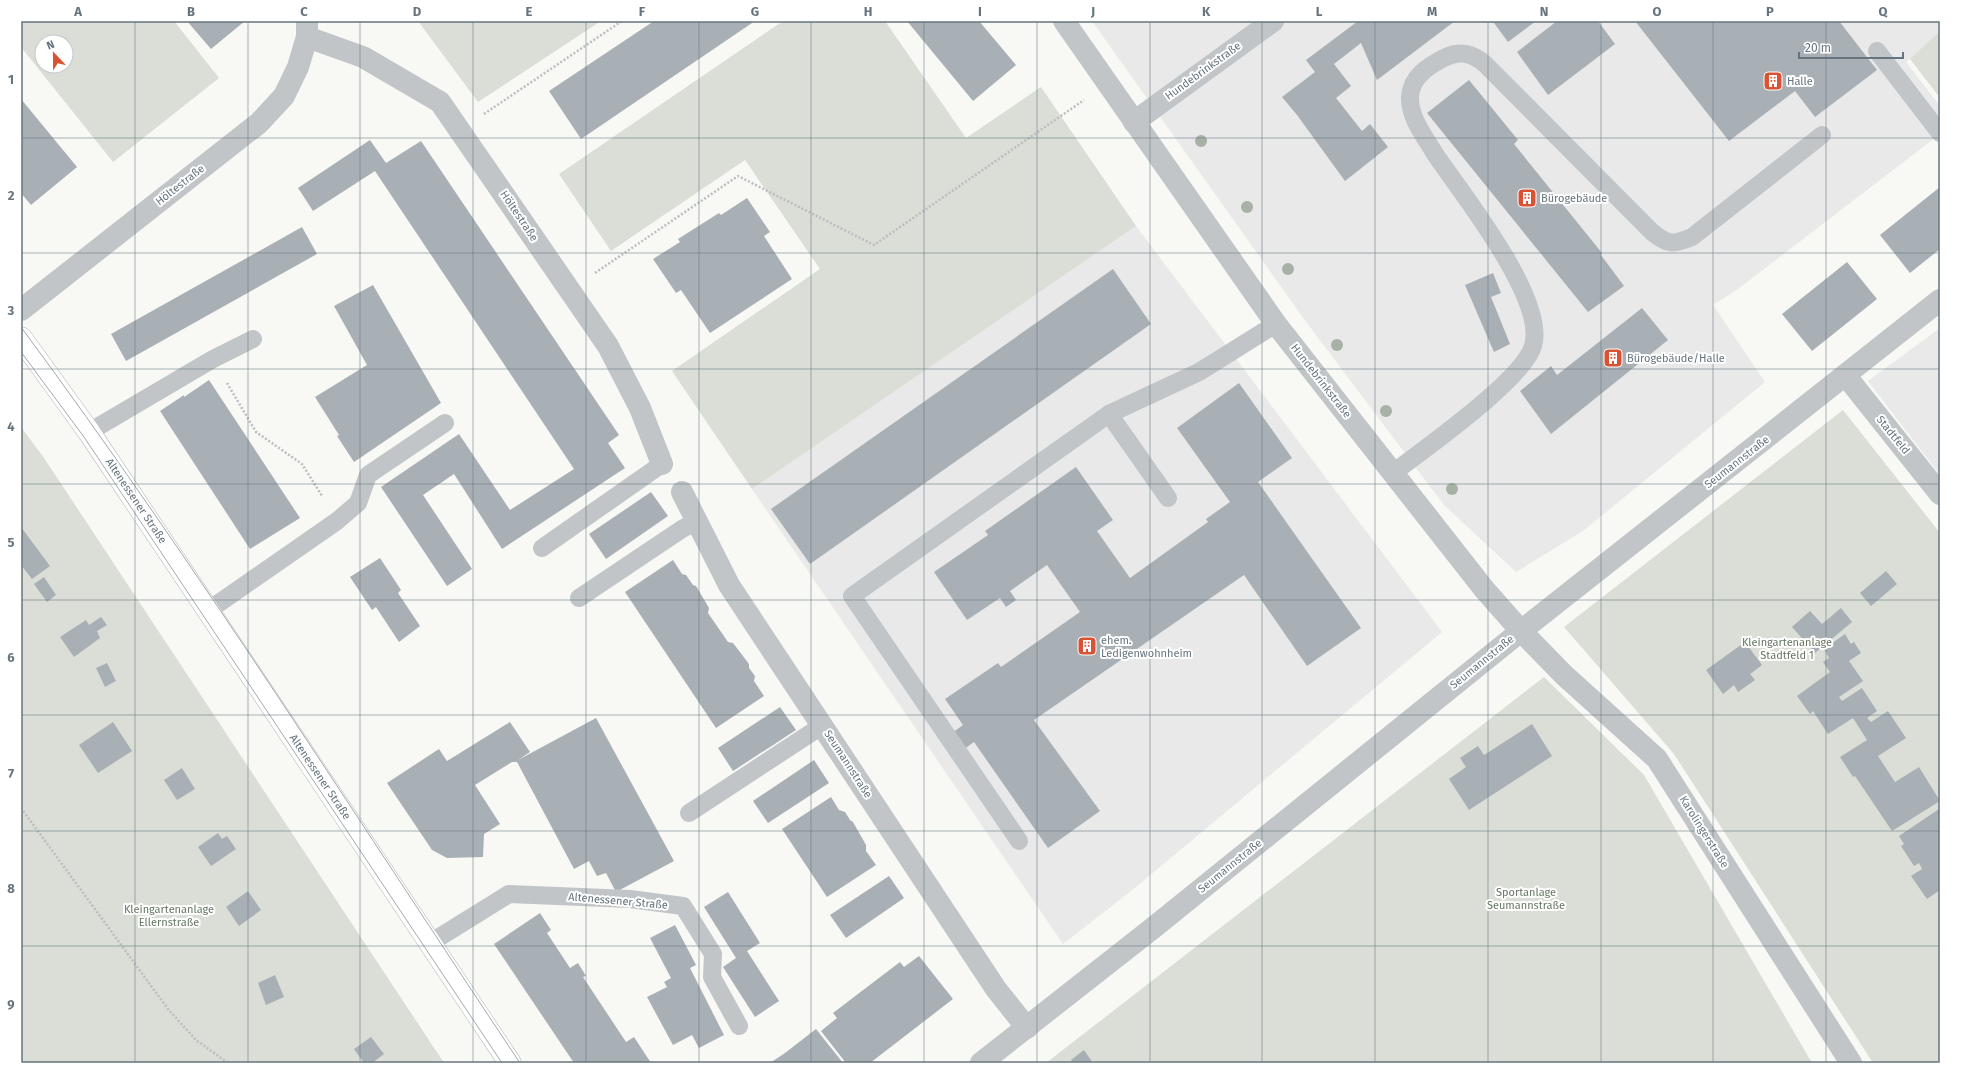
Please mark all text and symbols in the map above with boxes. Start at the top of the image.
text: A [73,4,82,19]
text: B [187,4,195,19]
text: C [300,4,308,19]
text: D [413,4,422,19]
text: E [526,4,533,19]
text: F [639,4,646,19]
text: G [751,4,759,19]
text: H [864,4,872,19]
text: I [978,4,982,19]
text: J [1090,4,1095,19]
text: K [1202,4,1211,19]
text: L [1316,4,1323,19]
text: M [1427,4,1437,19]
text: N [1540,4,1548,19]
text: O [1653,4,1662,19]
text: P [1766,4,1774,19]
text: Q [1879,4,1889,19]
north arrow [34,34,74,74]
scale bar [1799,34,1903,60]
text: N [45,38,56,53]
street label: Hundebrinkstraße [1163,39,1243,103]
text: 20 m [1805,41,1831,55]
building icon: Halle [1762,70,1784,92]
text: 1 [8,72,14,87]
place label: Halle [1787,75,1813,88]
street label: Höltestraße [153,162,207,208]
building icon: Bürogebäude [1516,187,1538,209]
text: 2 [8,188,15,203]
street label: Höltestraße [497,188,541,244]
place label: Bürogebäude [1541,192,1607,205]
text: 3 [7,303,15,318]
street label: Hundebrinkstraße [1288,341,1354,421]
building icon: Bürogebäude/Halle [1602,347,1624,369]
place label: Bürogebäude/Halle [1627,352,1725,365]
street label: Stadtfeld [1874,413,1912,457]
text: 4 [7,419,15,434]
street label: Seumannstraße [1702,433,1772,491]
street label: Altenessener Straße [103,456,169,546]
text: 5 [8,535,15,550]
street label: Seumannstraße [1448,632,1516,692]
place label: ehem. Ledigenwohnheim [1101,634,1192,660]
building icon: ehem. Ledigenwohnheim [1076,635,1098,657]
park label: Kleingartenanlage Stadtfeld 1 [1742,636,1832,662]
text: 6 [7,650,15,665]
street label: Seumannstraße [821,728,875,800]
street label: Altenessener Straße [287,732,353,822]
text: 7 [8,766,14,781]
street label: Karolingerstraße [1677,794,1731,870]
street label: Seumannstraße [1196,836,1264,896]
text: 8 [7,881,15,896]
park label: Sportanlage Seumannstraße [1487,886,1565,912]
street label: Altenessener Straße [568,890,668,912]
park label: Kleingartenanlage Ellernstraße [124,903,214,929]
text: 9 [7,997,15,1012]

